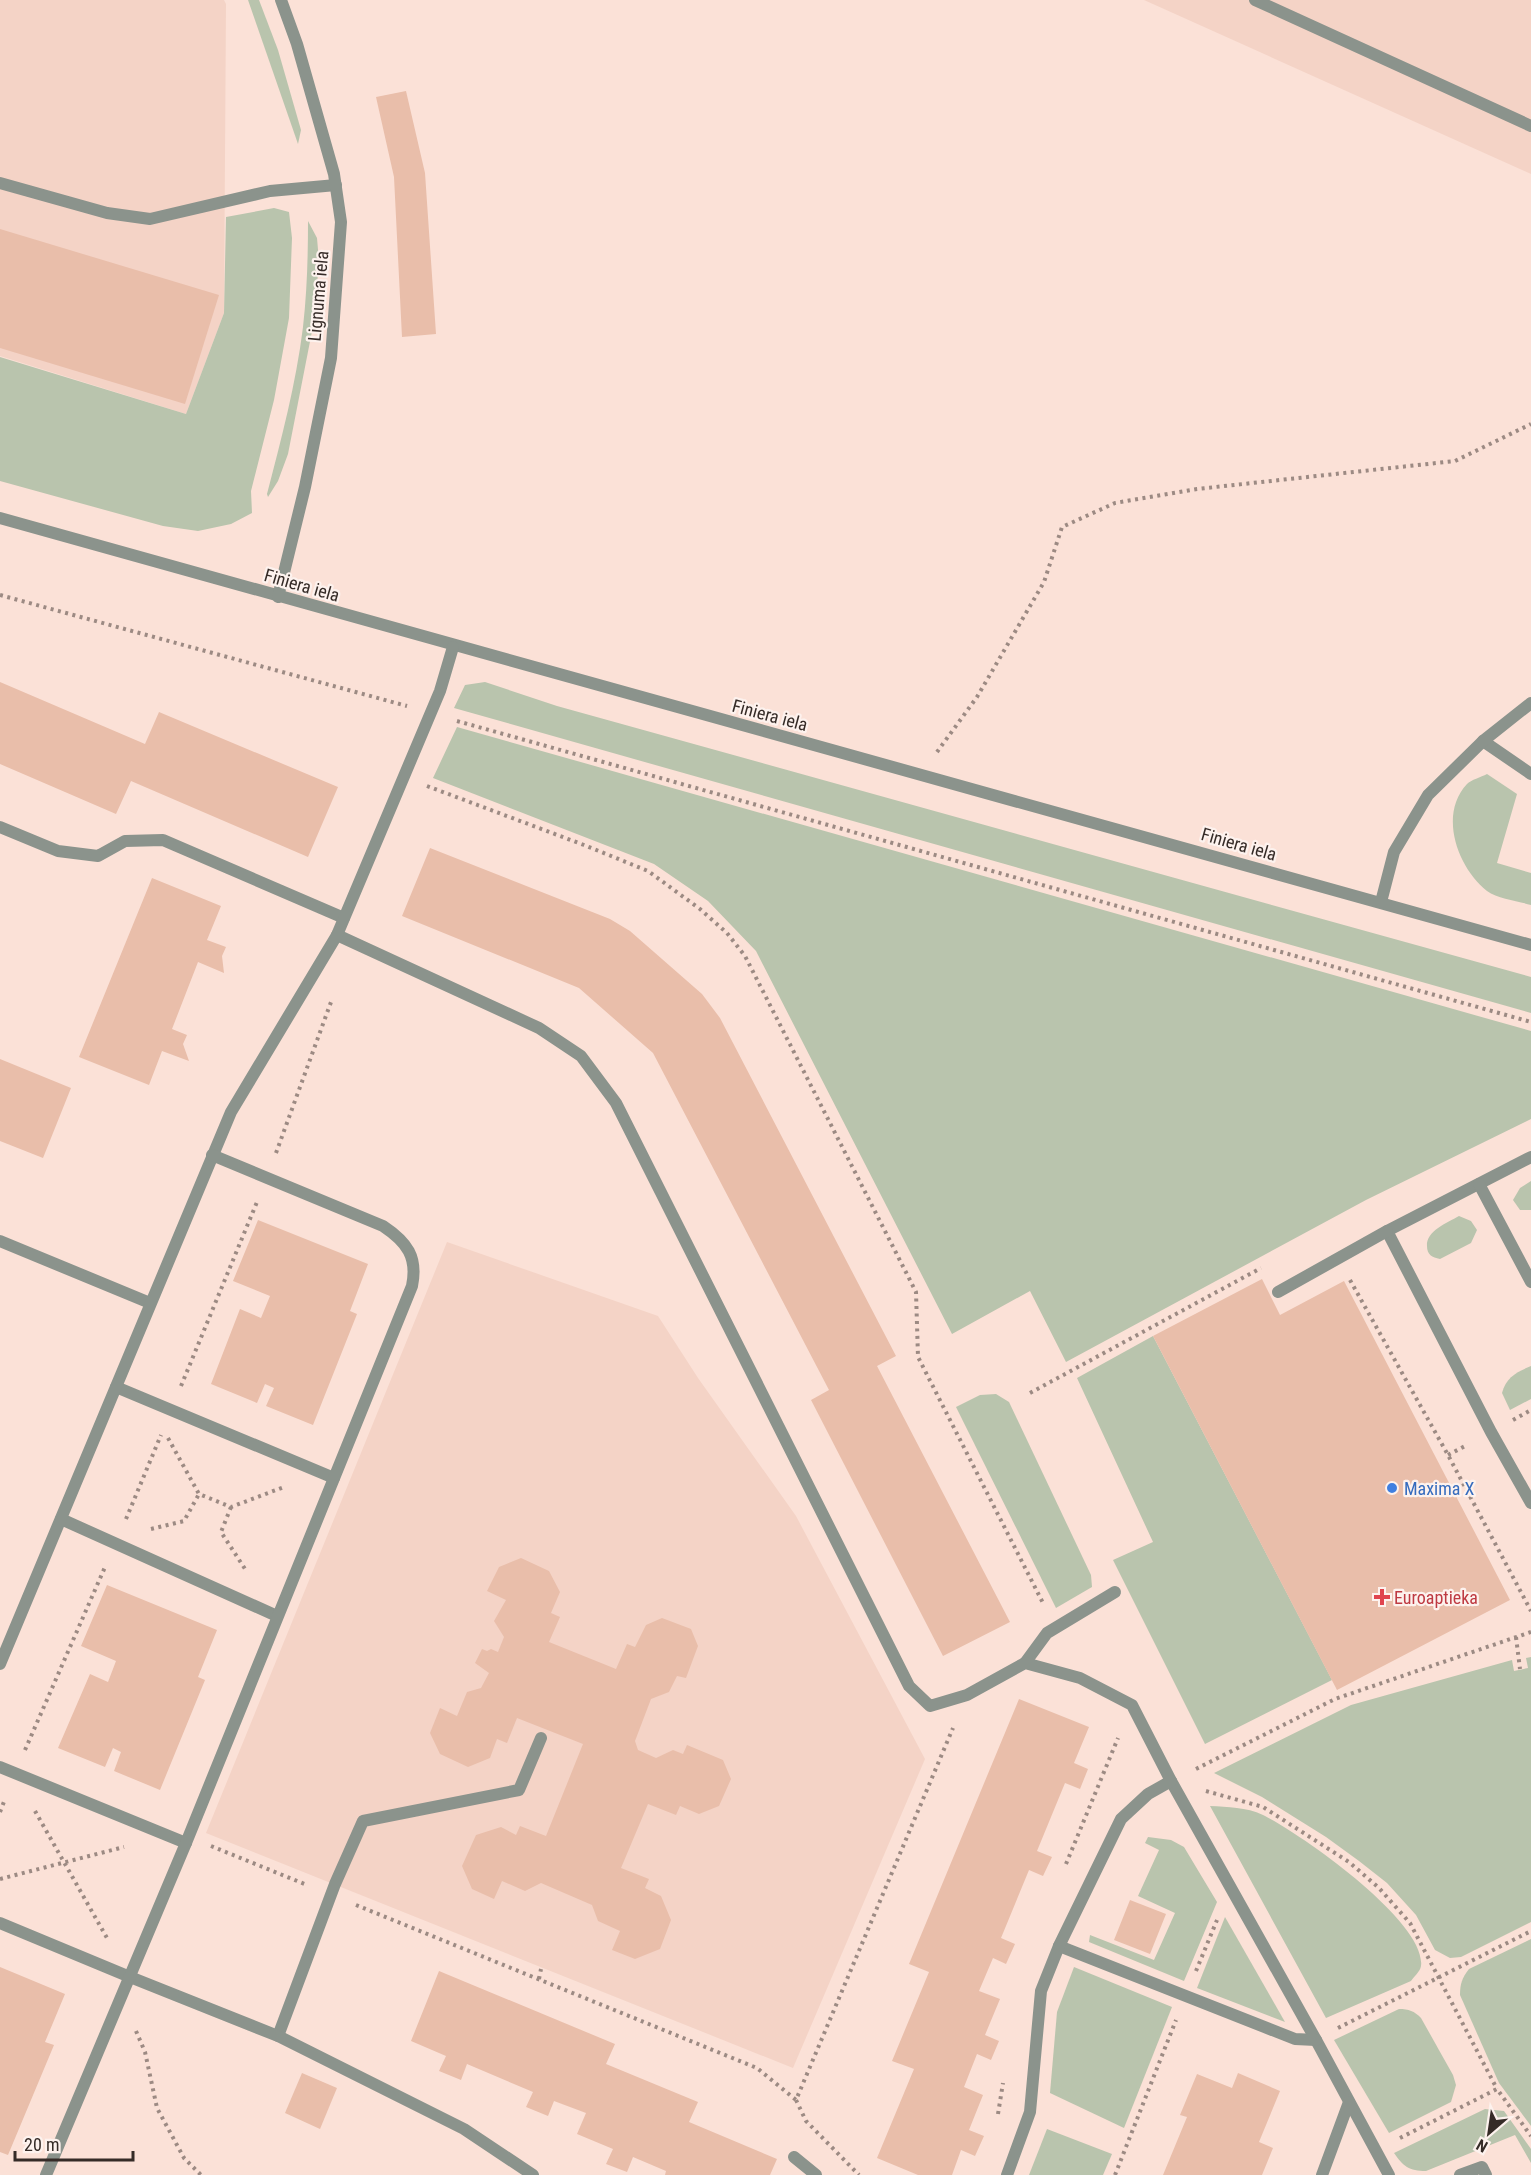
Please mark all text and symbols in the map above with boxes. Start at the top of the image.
street label: Lignuma iela [304,250,332,342]
street label: Finiera iela [262,564,342,606]
street label: Finiera iela [730,695,810,735]
street label: Finiera iela [1199,823,1279,865]
place label: Maxima X [1404,1478,1475,1499]
marker: Maxima X [1385,1481,1399,1495]
place label: Euroaptieka [1394,1587,1478,1608]
marker: Euroaptieka [1375,1590,1389,1604]
north arrow [1459,2103,1519,2163]
scale bar [15,2124,134,2162]
text: 20 m [24,2134,59,2155]
text: N [1473,2135,1491,2156]

